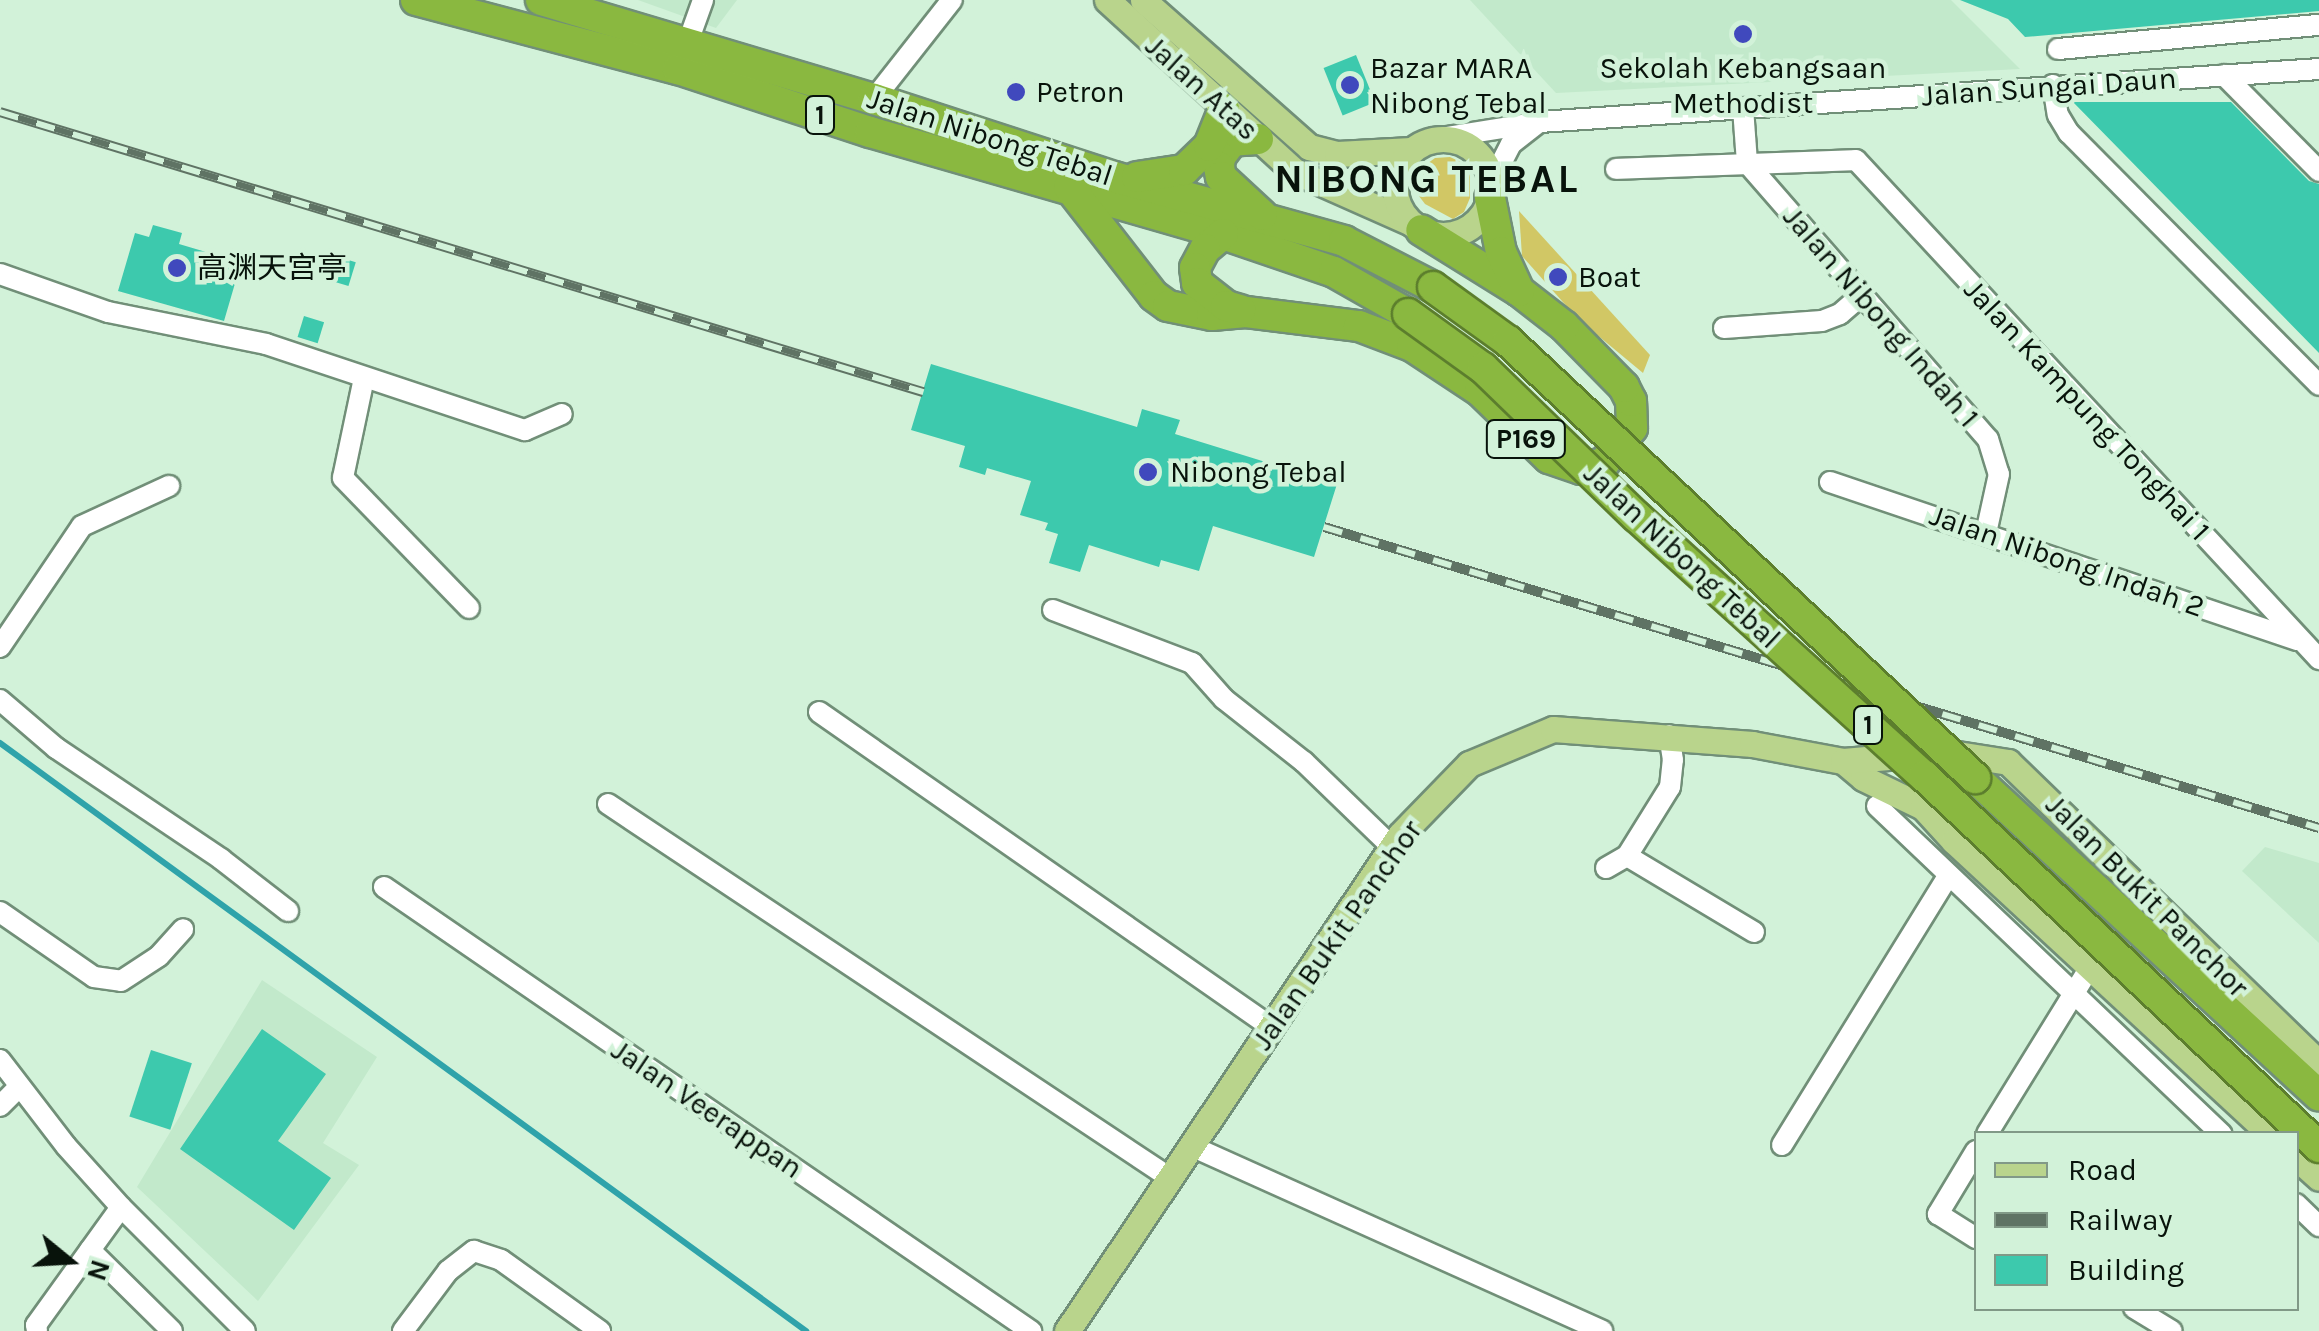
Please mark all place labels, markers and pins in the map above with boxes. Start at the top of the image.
marker: Sekolah Kebangsaan Methodist [1732,23,1754,45]
place label: Bazar MARA Nibong Tebal [1370,50,1547,120]
place label: Sekolah Kebangsaan Methodist [1600,50,1886,120]
place label: Petron [1036,74,1125,110]
marker: Bazar MARA Nibong Tebal [1339,74,1361,96]
marker: Petron [1005,81,1027,103]
place label: 高渊天宫亭 [197,250,347,286]
marker: 高渊天宫亭 [166,257,188,279]
place label: Boat [1578,259,1641,295]
marker: Boat [1547,266,1569,288]
place label: Nibong Tebal [1170,454,1347,490]
marker: Nibong Tebal [1135,459,1161,485]

